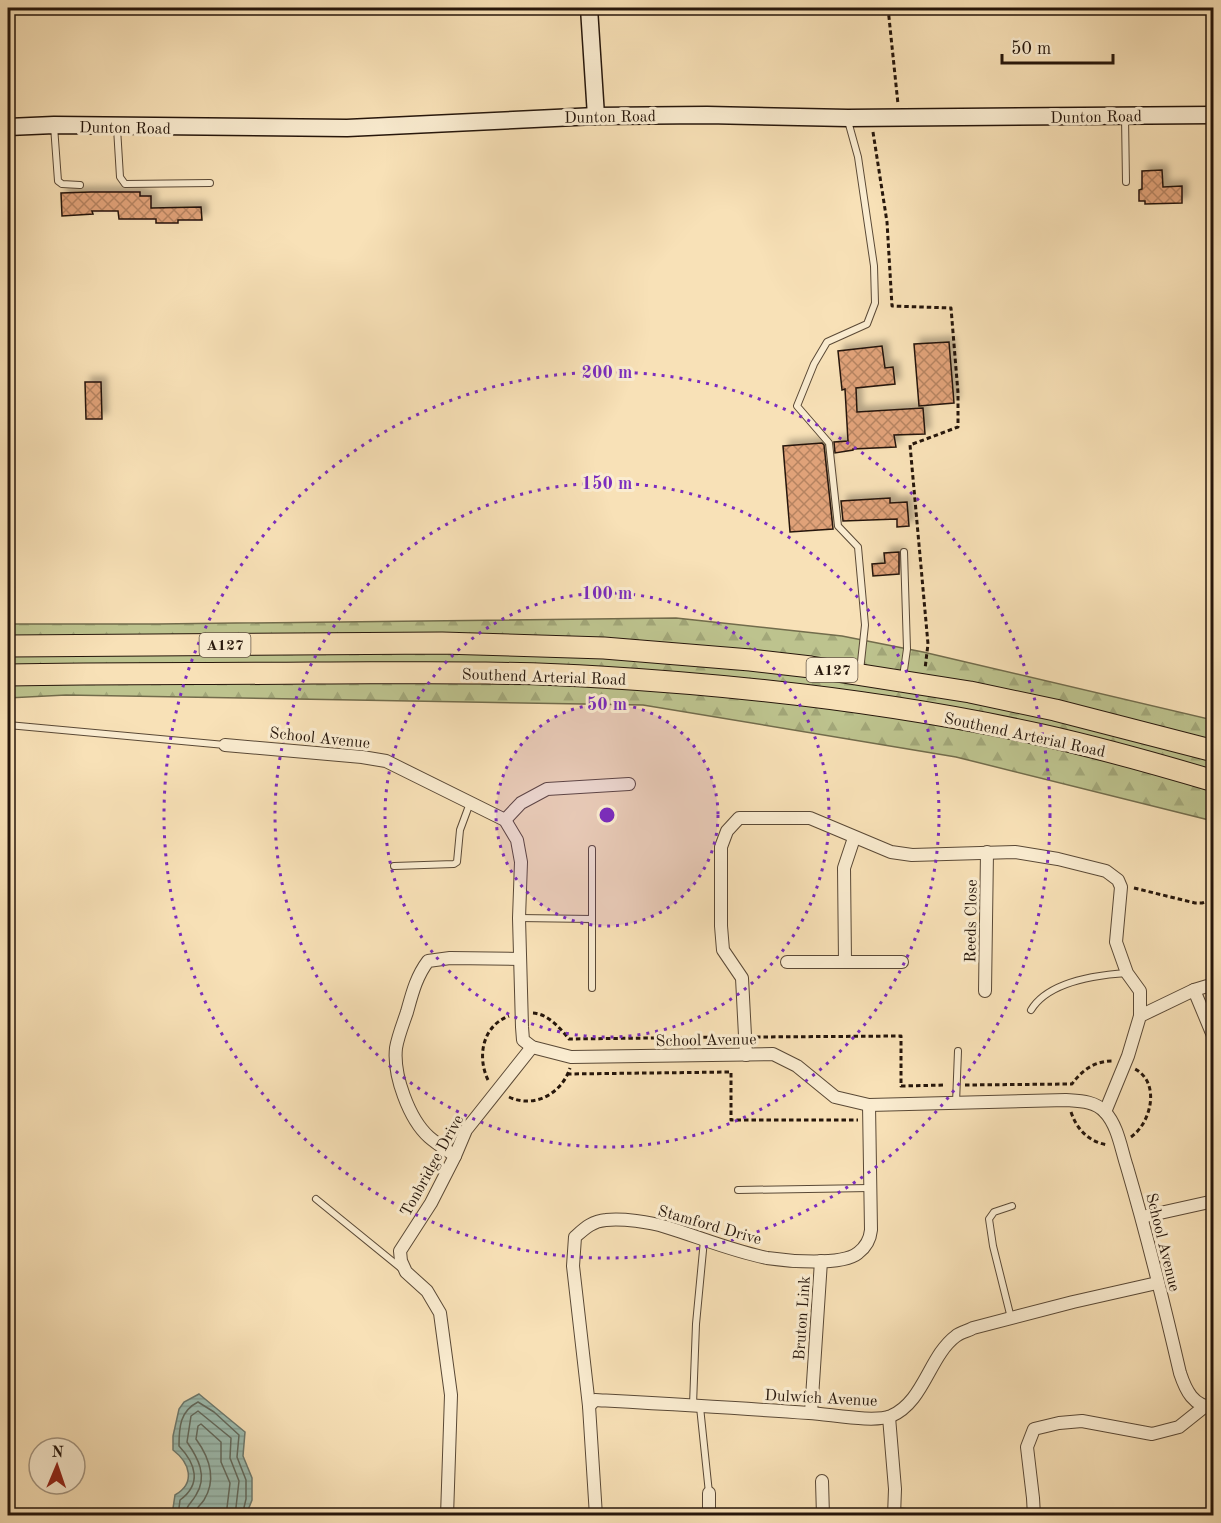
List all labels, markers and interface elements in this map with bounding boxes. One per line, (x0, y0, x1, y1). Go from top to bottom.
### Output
scale bar (1002, 27, 1113, 65)
text: 50 m (1011, 40, 1051, 58)
street label: Dunton Road (564, 109, 656, 127)
street label: Dunton Road (1050, 109, 1142, 127)
street label: Dunton Road (79, 120, 171, 138)
text: 200 m (582, 364, 632, 382)
text: 150 m (582, 475, 632, 493)
text: 100 m (582, 585, 632, 603)
road number: A127 (200, 633, 250, 657)
road number: A127 (806, 658, 858, 682)
street label: Southend Arterial Road (461, 667, 626, 689)
text: 50 m (587, 696, 627, 714)
street label: Southend Arterial Road (942, 711, 1107, 761)
street label: School Avenue (269, 726, 371, 752)
centre of rings (597, 805, 617, 825)
street label: Reeds Close (963, 879, 981, 963)
street label: School Avenue (655, 1032, 757, 1050)
street label: Tonbridge Drive (398, 1113, 467, 1219)
street label: School Avenue (1142, 1192, 1182, 1293)
street label: Stamford Drive (656, 1203, 763, 1248)
street label: Bruton Link (792, 1275, 814, 1361)
street label: Dulwich Avenue (764, 1388, 878, 1410)
north arrow (27, 1436, 87, 1496)
text: N (51, 1445, 65, 1461)

